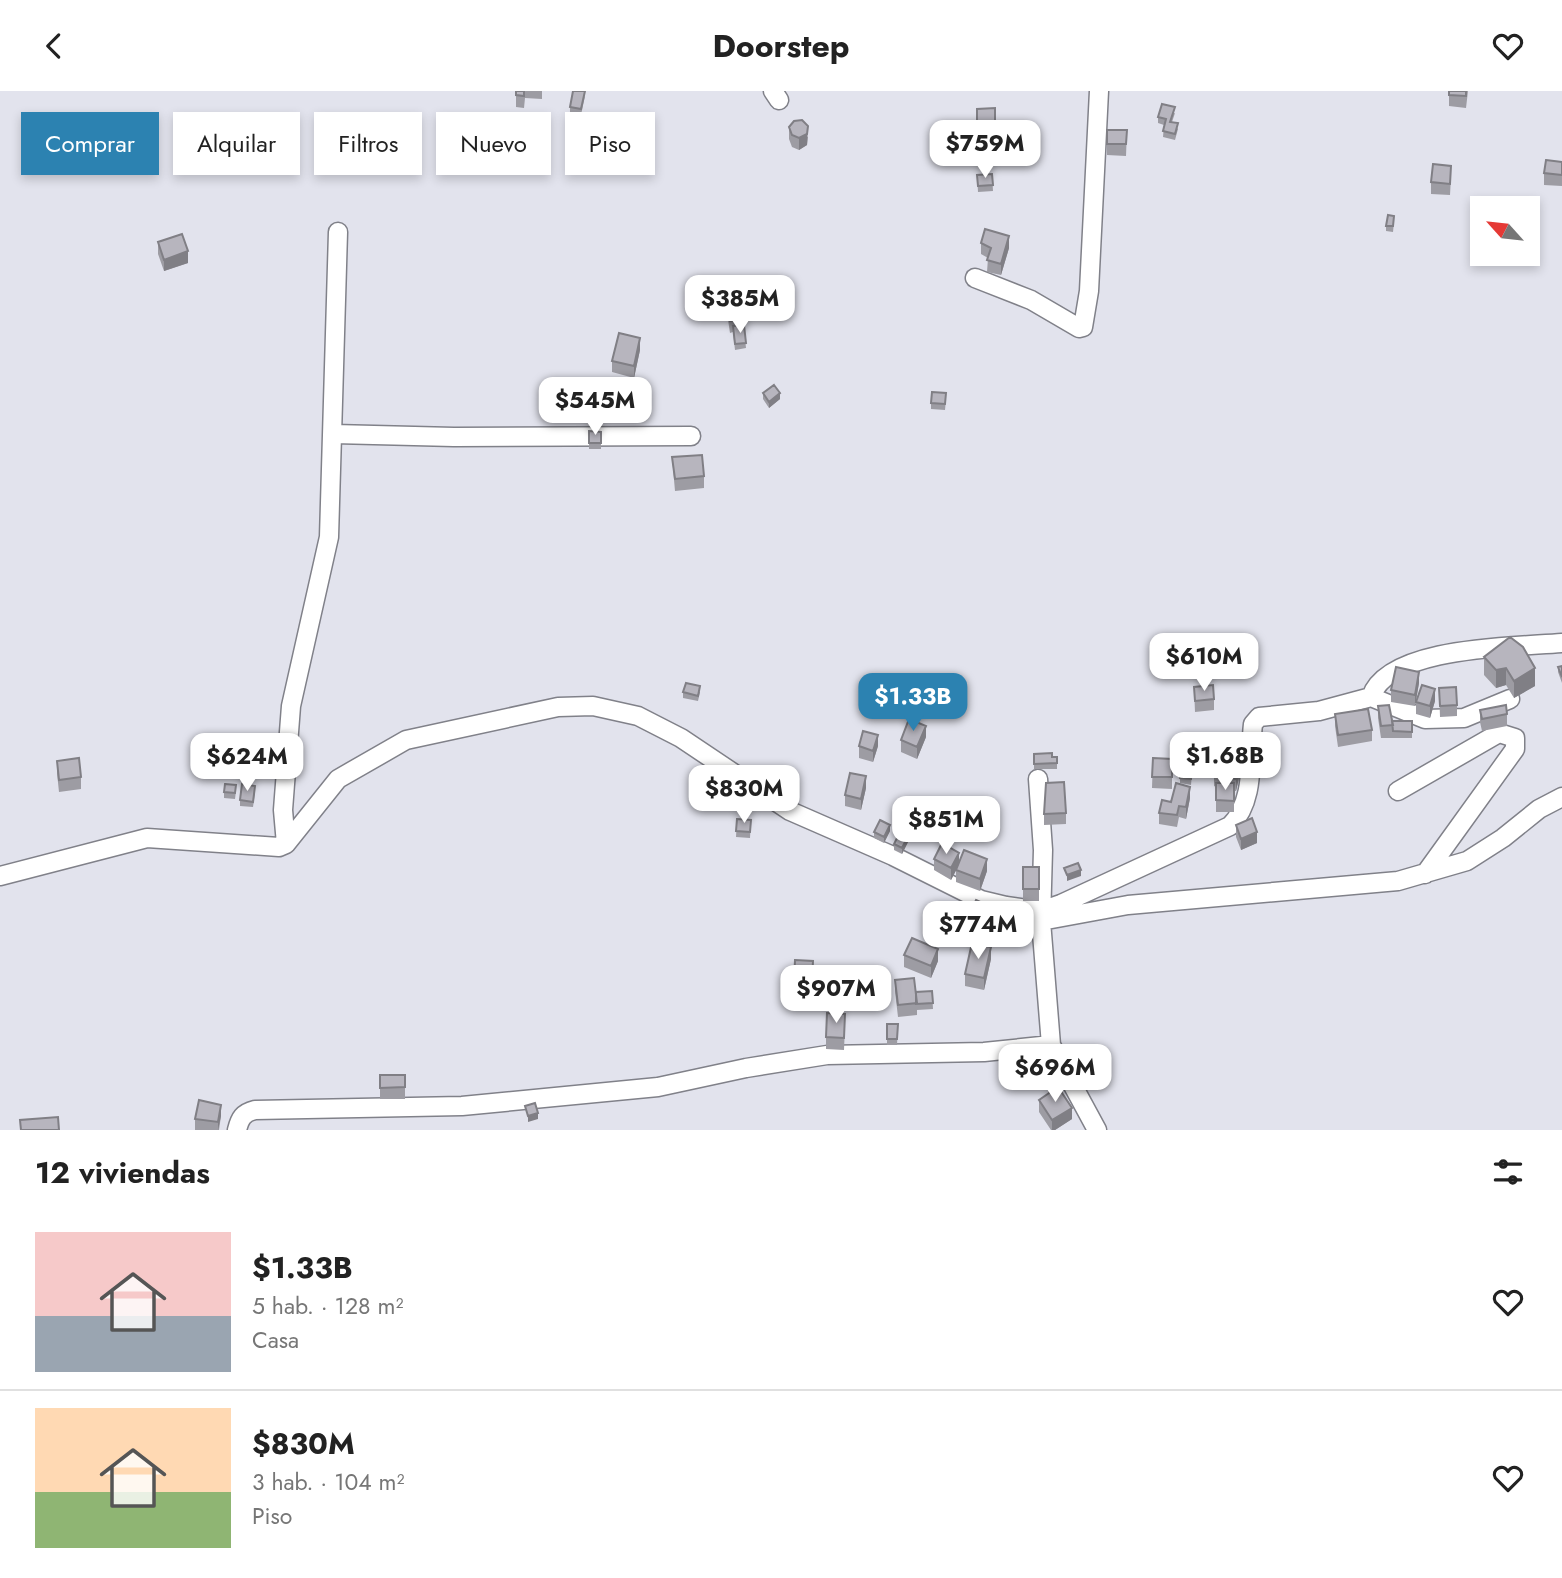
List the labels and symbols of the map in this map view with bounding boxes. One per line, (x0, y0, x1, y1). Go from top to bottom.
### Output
pin: $759M (936, 120, 1034, 180)
north arrow (1470, 196, 1540, 266)
pin: $385M (691, 275, 789, 335)
pin: $545M (546, 377, 644, 437)
pin: $610M (1155, 633, 1253, 693)
pin: $1.33B (856, 673, 970, 733)
pin: $624M (198, 733, 296, 793)
pin: $1.68B (1168, 733, 1282, 792)
pin: $830M (695, 765, 793, 825)
pin: $851M (897, 797, 995, 856)
pin: $774M (929, 901, 1027, 961)
pin: $907M (787, 965, 885, 1025)
pin: $696M (1006, 1045, 1104, 1104)

